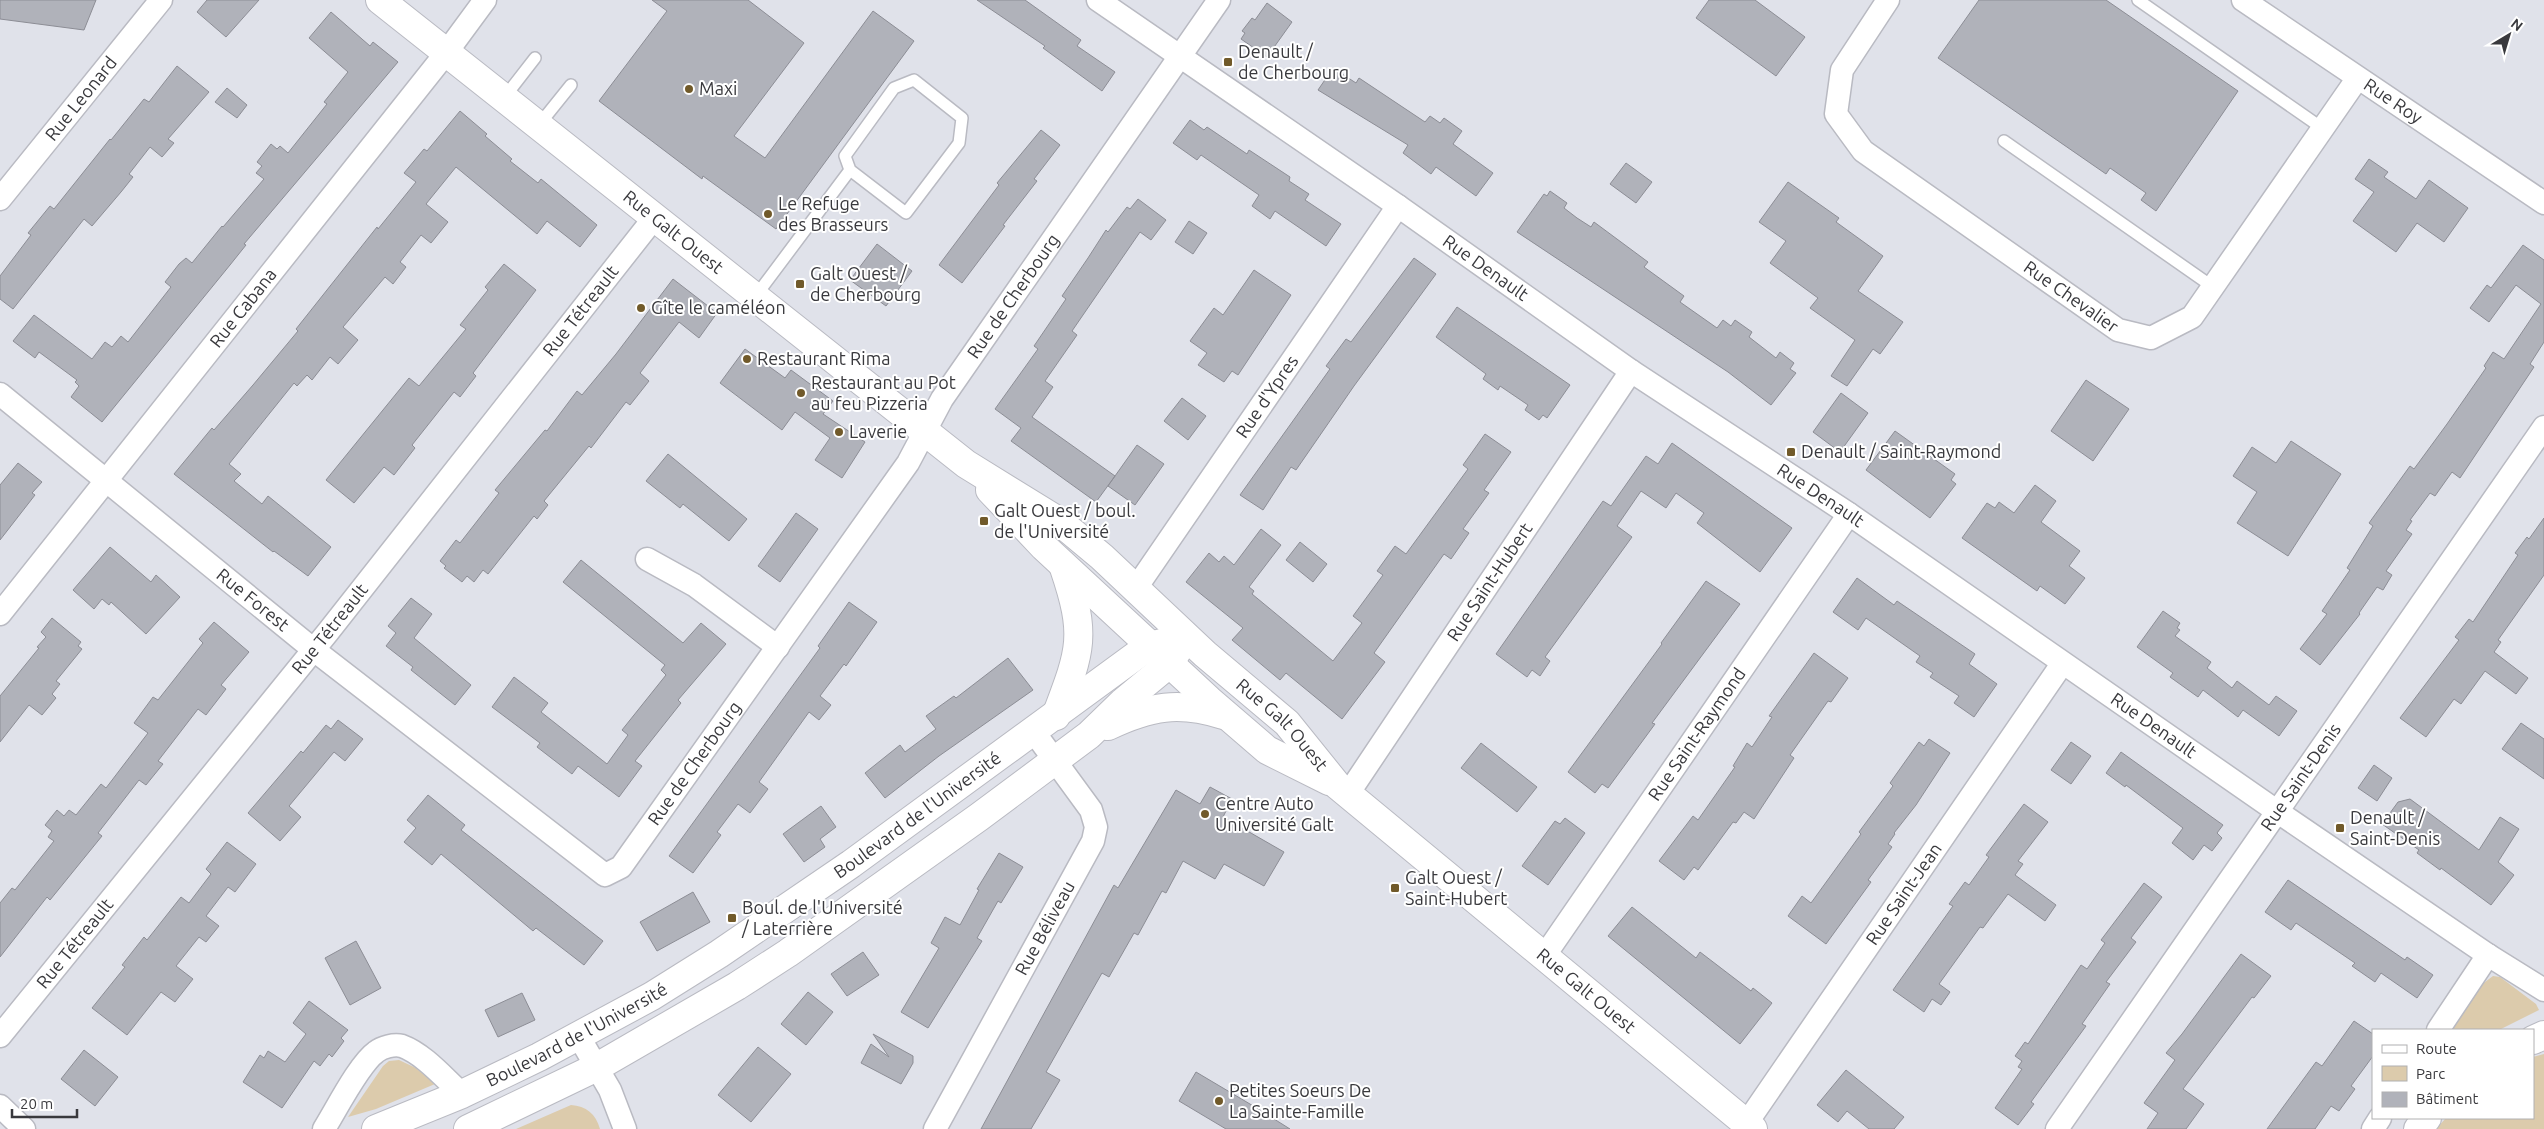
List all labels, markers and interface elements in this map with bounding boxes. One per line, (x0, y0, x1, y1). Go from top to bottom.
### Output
north arrow (2484, 10, 2534, 60)
text: N (2508, 15, 2526, 34)
place label: Denault / de Cherbourg (1238, 41, 1349, 82)
street label: Rue Leonard (40, 52, 120, 144)
marker: Denault / de Cherbourg (1222, 56, 1234, 68)
street label: Rue Roy (2361, 74, 2427, 127)
place label: Maxi (699, 78, 737, 98)
marker: Maxi (683, 83, 695, 95)
street label: Rue Galt Ouest (620, 186, 728, 277)
place label: Le Refuge des Brasseurs (778, 193, 889, 234)
marker: Le Refuge des Brasseurs (762, 208, 774, 220)
street label: Rue de Cherbourg (962, 230, 1063, 362)
street label: Rue Denault (1439, 230, 1532, 304)
street label: Rue Chevalier (2020, 256, 2123, 336)
street label: Rue Tétreault (538, 261, 622, 360)
place label: Galt Ouest / de Cherbourg (810, 263, 921, 304)
street label: Rue Cabana (205, 264, 280, 351)
marker: Galt Ouest / de Cherbourg (794, 278, 806, 290)
place label: Gîte le caméléon (651, 297, 786, 317)
marker: Gîte le caméléon (635, 302, 647, 314)
place label: Restaurant Rima (757, 348, 890, 368)
street label: Rue d'Ypres (1231, 351, 1302, 441)
marker: Restaurant Rima (741, 353, 753, 365)
place label: Restaurant au Pot au feu Pizzeria (811, 372, 956, 413)
marker: Restaurant au Pot au feu Pizzeria (795, 387, 807, 399)
place label: Laverie (849, 421, 907, 441)
marker: Laverie (833, 426, 845, 438)
place label: Denault / Saint-Raymond (1801, 441, 2001, 461)
marker: Denault / Saint-Raymond (1785, 446, 1797, 458)
street label: Rue Denault (1774, 459, 1868, 530)
place label: Galt Ouest / boul. de l'Université (994, 500, 1136, 541)
marker: Galt Ouest / boul. de l'Université (978, 515, 990, 527)
street label: Rue Saint-Hubert (1442, 519, 1536, 644)
street label: Rue Forest (213, 564, 293, 635)
street label: Rue Tétreault (287, 579, 371, 677)
street label: Rue Saint-Raymond (1644, 664, 1749, 804)
street label: Rue Galt Ouest (1233, 674, 1332, 774)
street label: Rue Denault (2107, 688, 2201, 761)
street label: Rue de Cherbourg (643, 697, 744, 828)
street label: Rue Saint-Denis (2256, 719, 2344, 834)
street label: Boulevard de l'Université (830, 747, 1004, 882)
place label: Centre Auto Université Galt (1215, 793, 1334, 834)
place label: Denault / Saint-Denis (2350, 807, 2440, 848)
marker: Centre Auto Université Galt (1199, 808, 1211, 820)
marker: Denault / Saint-Denis (2334, 822, 2346, 834)
street label: Rue Saint-Jean (1861, 839, 1945, 948)
place label: Galt Ouest / Saint-Hubert (1405, 867, 1507, 908)
street label: Rue Béliveau (1010, 877, 1078, 978)
marker: Galt Ouest / Saint-Hubert (1389, 882, 1401, 894)
street label: Rue Tétreault (32, 894, 117, 992)
place label: Boul. de l'Université / Laterrière (741, 897, 903, 938)
marker: Boul. de l'Université / Laterrière (726, 912, 738, 924)
street label: Rue Galt Ouest (1533, 944, 1640, 1037)
street label: Boulevard de l'Université (483, 978, 670, 1090)
legend (2372, 1029, 2534, 1119)
text: Route (2416, 1040, 2457, 1057)
text: Parc (2416, 1065, 2445, 1082)
place label: Petites Soeurs De La Sainte-Famille (1229, 1080, 1371, 1121)
scale bar (12, 1086, 78, 1118)
text: Bâtiment (2416, 1090, 2479, 1107)
text: 20 m (20, 1095, 53, 1112)
marker: Petites Soeurs De La Sainte-Famille (1213, 1095, 1225, 1107)

